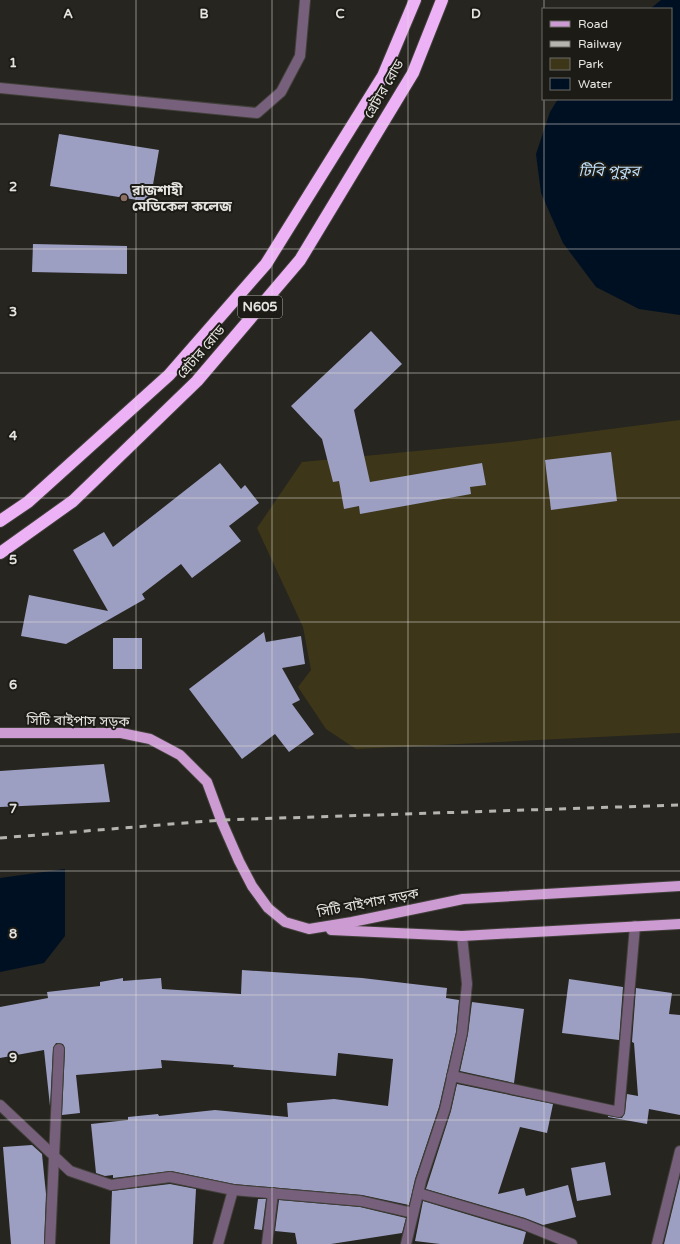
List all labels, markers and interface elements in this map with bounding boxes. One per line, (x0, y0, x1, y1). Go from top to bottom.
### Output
text: A (63, 6, 73, 22)
text: B (199, 6, 209, 22)
text: C (335, 6, 345, 22)
text: D (471, 6, 481, 22)
legend (542, 8, 672, 100)
text: Road (578, 17, 608, 31)
text: Railway (578, 37, 622, 51)
text: 1 (9, 55, 17, 71)
street label: গ্রেটার রোড (360, 56, 408, 122)
text: Park (578, 57, 604, 71)
text: Water (578, 77, 613, 91)
water label: টিবি পুকুর (579, 162, 642, 180)
text: 2 (9, 179, 17, 195)
place label: রাজশাহী মেডিকেল কলেজ (131, 182, 232, 215)
marker: রাজশাহী মেডিকেল কলেজ (119, 193, 129, 203)
road number: N605 (238, 296, 282, 318)
text: 3 (9, 304, 17, 320)
street label: গ্রেটার রোড (173, 321, 229, 382)
text: 4 (9, 428, 18, 444)
text: 5 (9, 552, 17, 568)
text: 6 (9, 677, 17, 693)
street label: সিটি বাইপাস সড়ক (25, 712, 130, 730)
text: 7 (9, 801, 17, 817)
street label: সিটি বাইপাস সড়ক (315, 885, 421, 921)
text: 8 (9, 926, 17, 942)
text: 9 (9, 1050, 17, 1066)

